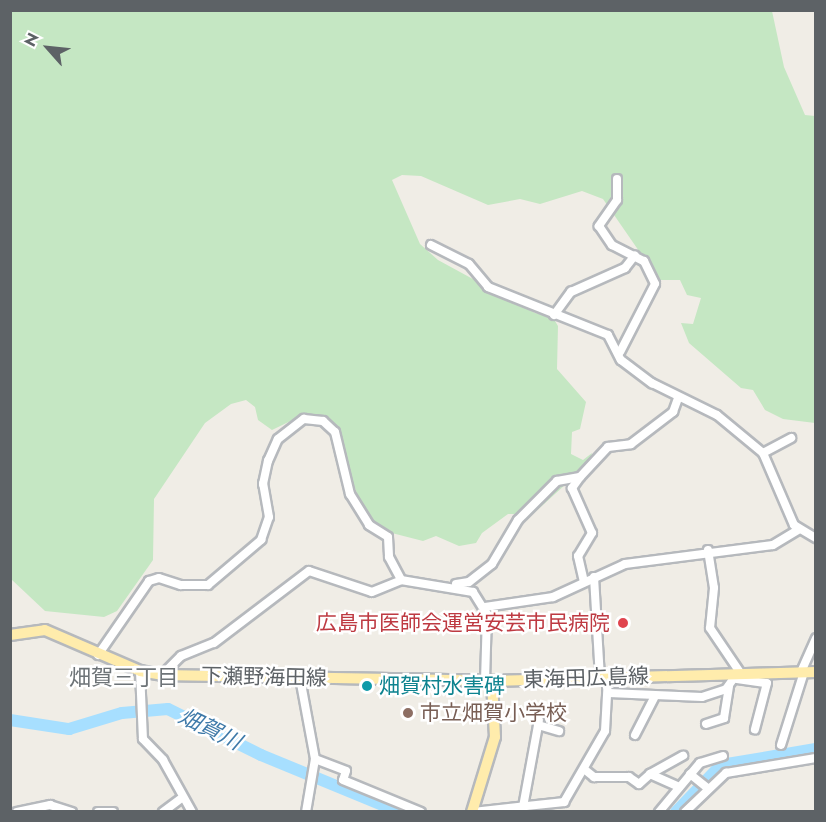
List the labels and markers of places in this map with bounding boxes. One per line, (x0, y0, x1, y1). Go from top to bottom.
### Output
place label: 広島市医師会運営安芸市民病院 (316, 610, 610, 636)
marker: 広島市医師会運営安芸市民病院 (614, 614, 632, 632)
place label: 畑賀村水害碑 (379, 673, 505, 699)
marker: 畑賀村水害碑 (360, 679, 374, 693)
place label: 市立畑賀小学校 (420, 700, 567, 726)
marker: 市立畑賀小学校 (401, 706, 415, 720)

